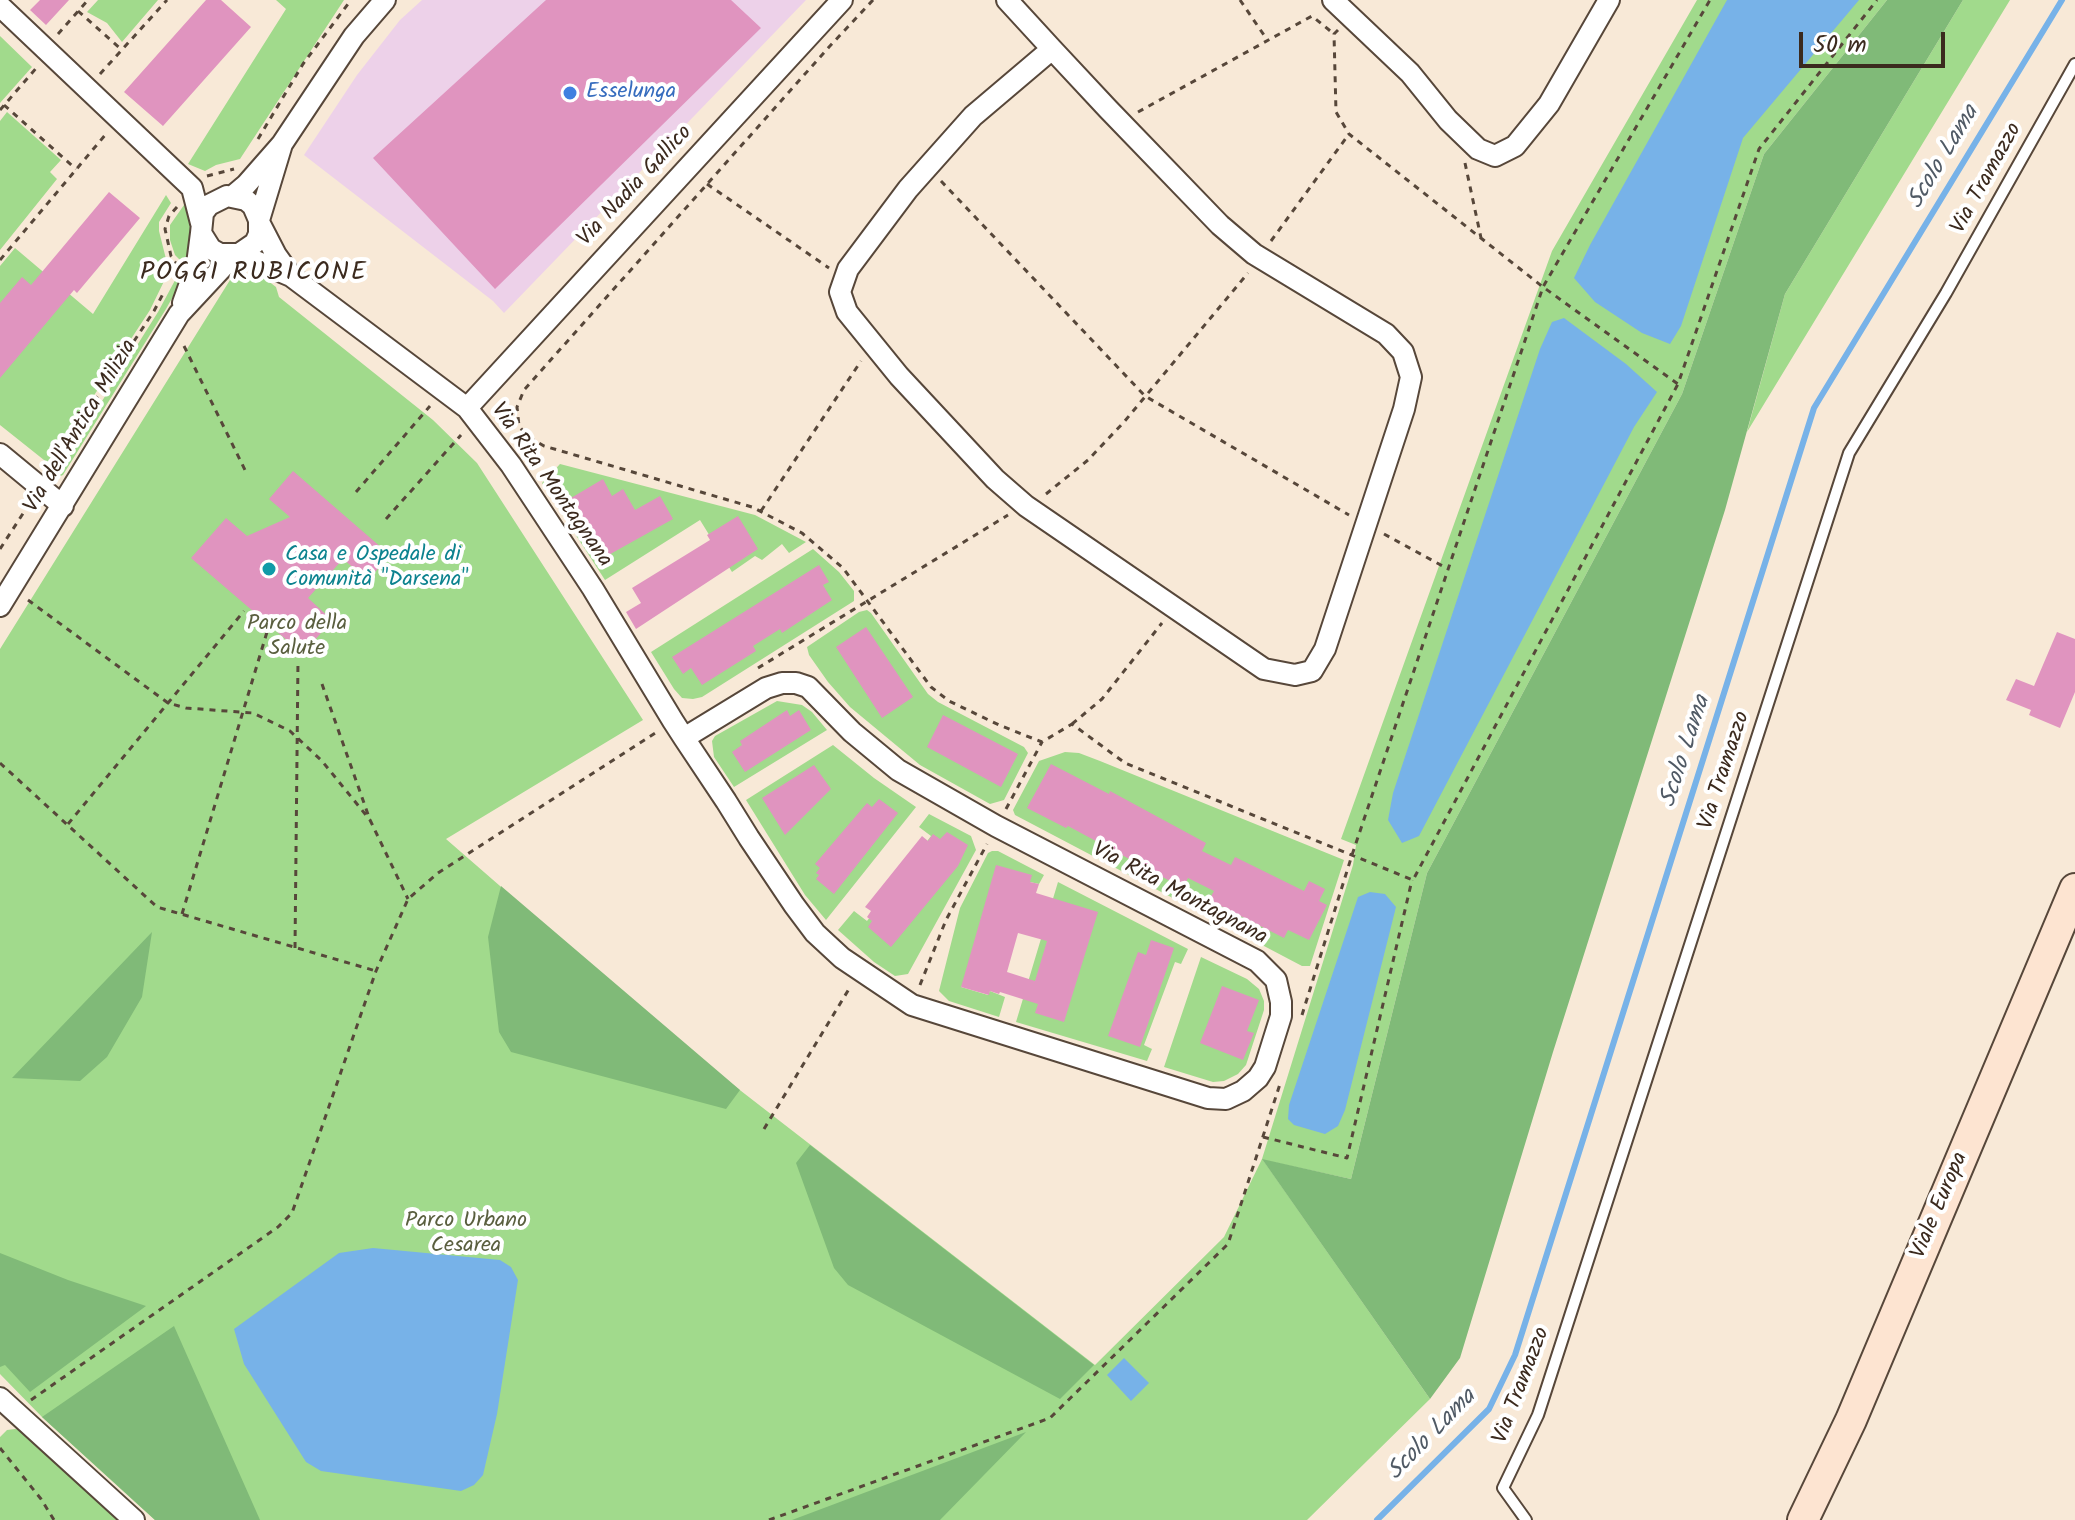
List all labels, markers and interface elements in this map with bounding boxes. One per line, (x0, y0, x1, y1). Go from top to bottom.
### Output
scale bar (1803, 16, 1949, 66)
text: 50 m (1813, 26, 1867, 65)
place label: Esselunga (586, 80, 676, 106)
marker: Esselunga (561, 84, 579, 102)
water label: Scolo Lama (1903, 101, 1987, 215)
street label: Via Tramazzo (1947, 119, 2029, 239)
street label: Via Nadia Gallico (573, 121, 699, 253)
district label: POGGI RUBICONE (140, 259, 368, 291)
street label: Via dell'Antica Milizia (20, 336, 144, 518)
street label: Via Rita Montagnana (483, 399, 617, 573)
place label: Casa e Ospedale di Comunità "Darsena" (285, 543, 469, 594)
marker: Casa e Ospedale di Comunità "Darsena" (260, 560, 278, 578)
park label: Parco della Salute (247, 612, 347, 664)
water label: Scolo Lama (1655, 693, 1719, 811)
street label: Via Tramazzo (1695, 709, 1757, 833)
street label: Via Rita Montagnana (1087, 838, 1271, 952)
street label: Viale Europa (1907, 1149, 1975, 1263)
park label: Parco Urbano Cesarea (405, 1209, 527, 1260)
street label: Via Tramazzo (1489, 1324, 1557, 1448)
water label: Scolo Lama (1383, 1384, 1483, 1488)

